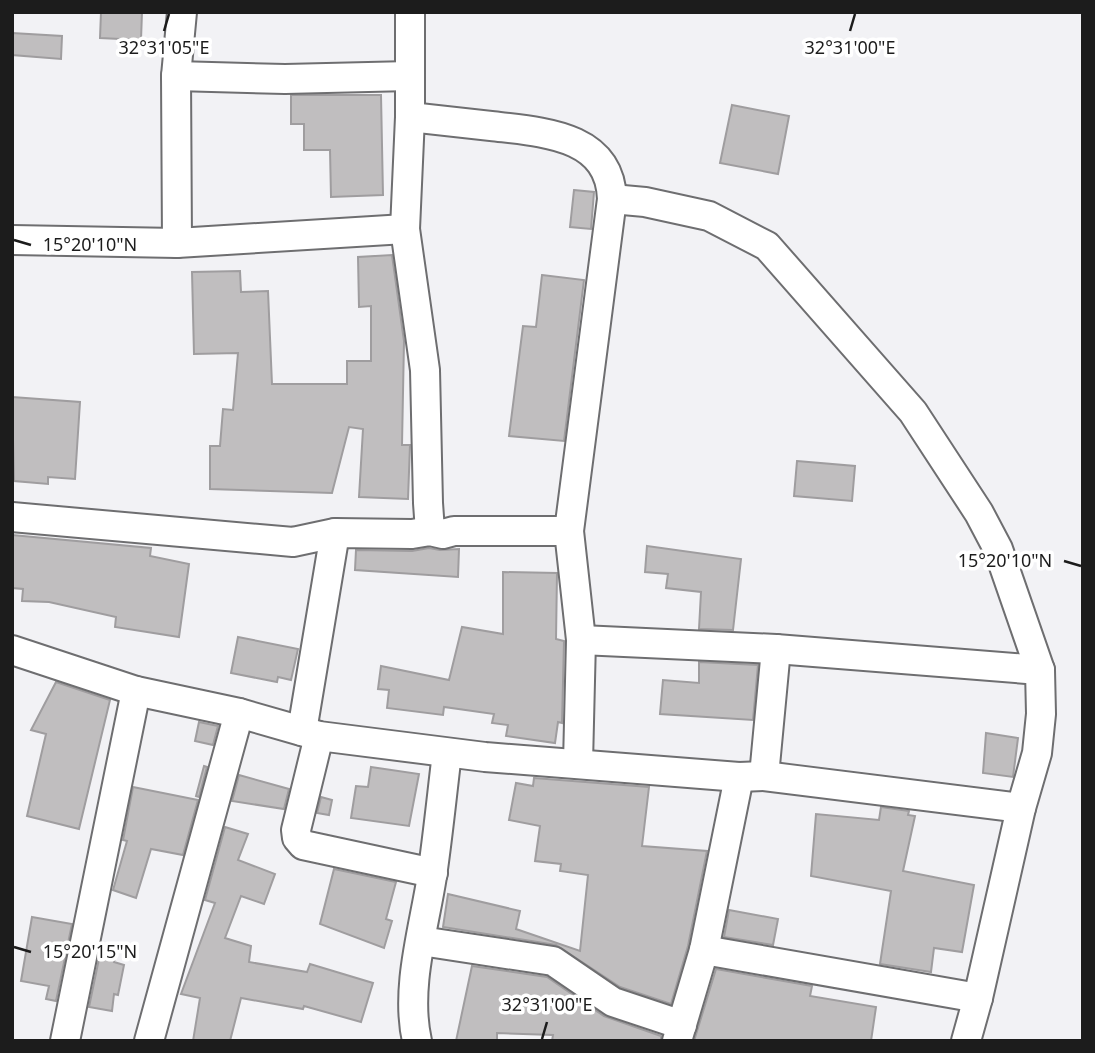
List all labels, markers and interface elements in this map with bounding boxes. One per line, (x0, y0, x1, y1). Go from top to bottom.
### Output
text: 32°31'05"E (119, 35, 209, 59)
text: 32°31'00"E (805, 35, 895, 59)
text: 15°20'10"N (43, 232, 137, 256)
text: 15°20'10"N (958, 548, 1052, 572)
text: 15°20'15"N (43, 939, 137, 963)
text: 32°31'00"E (502, 992, 592, 1016)

